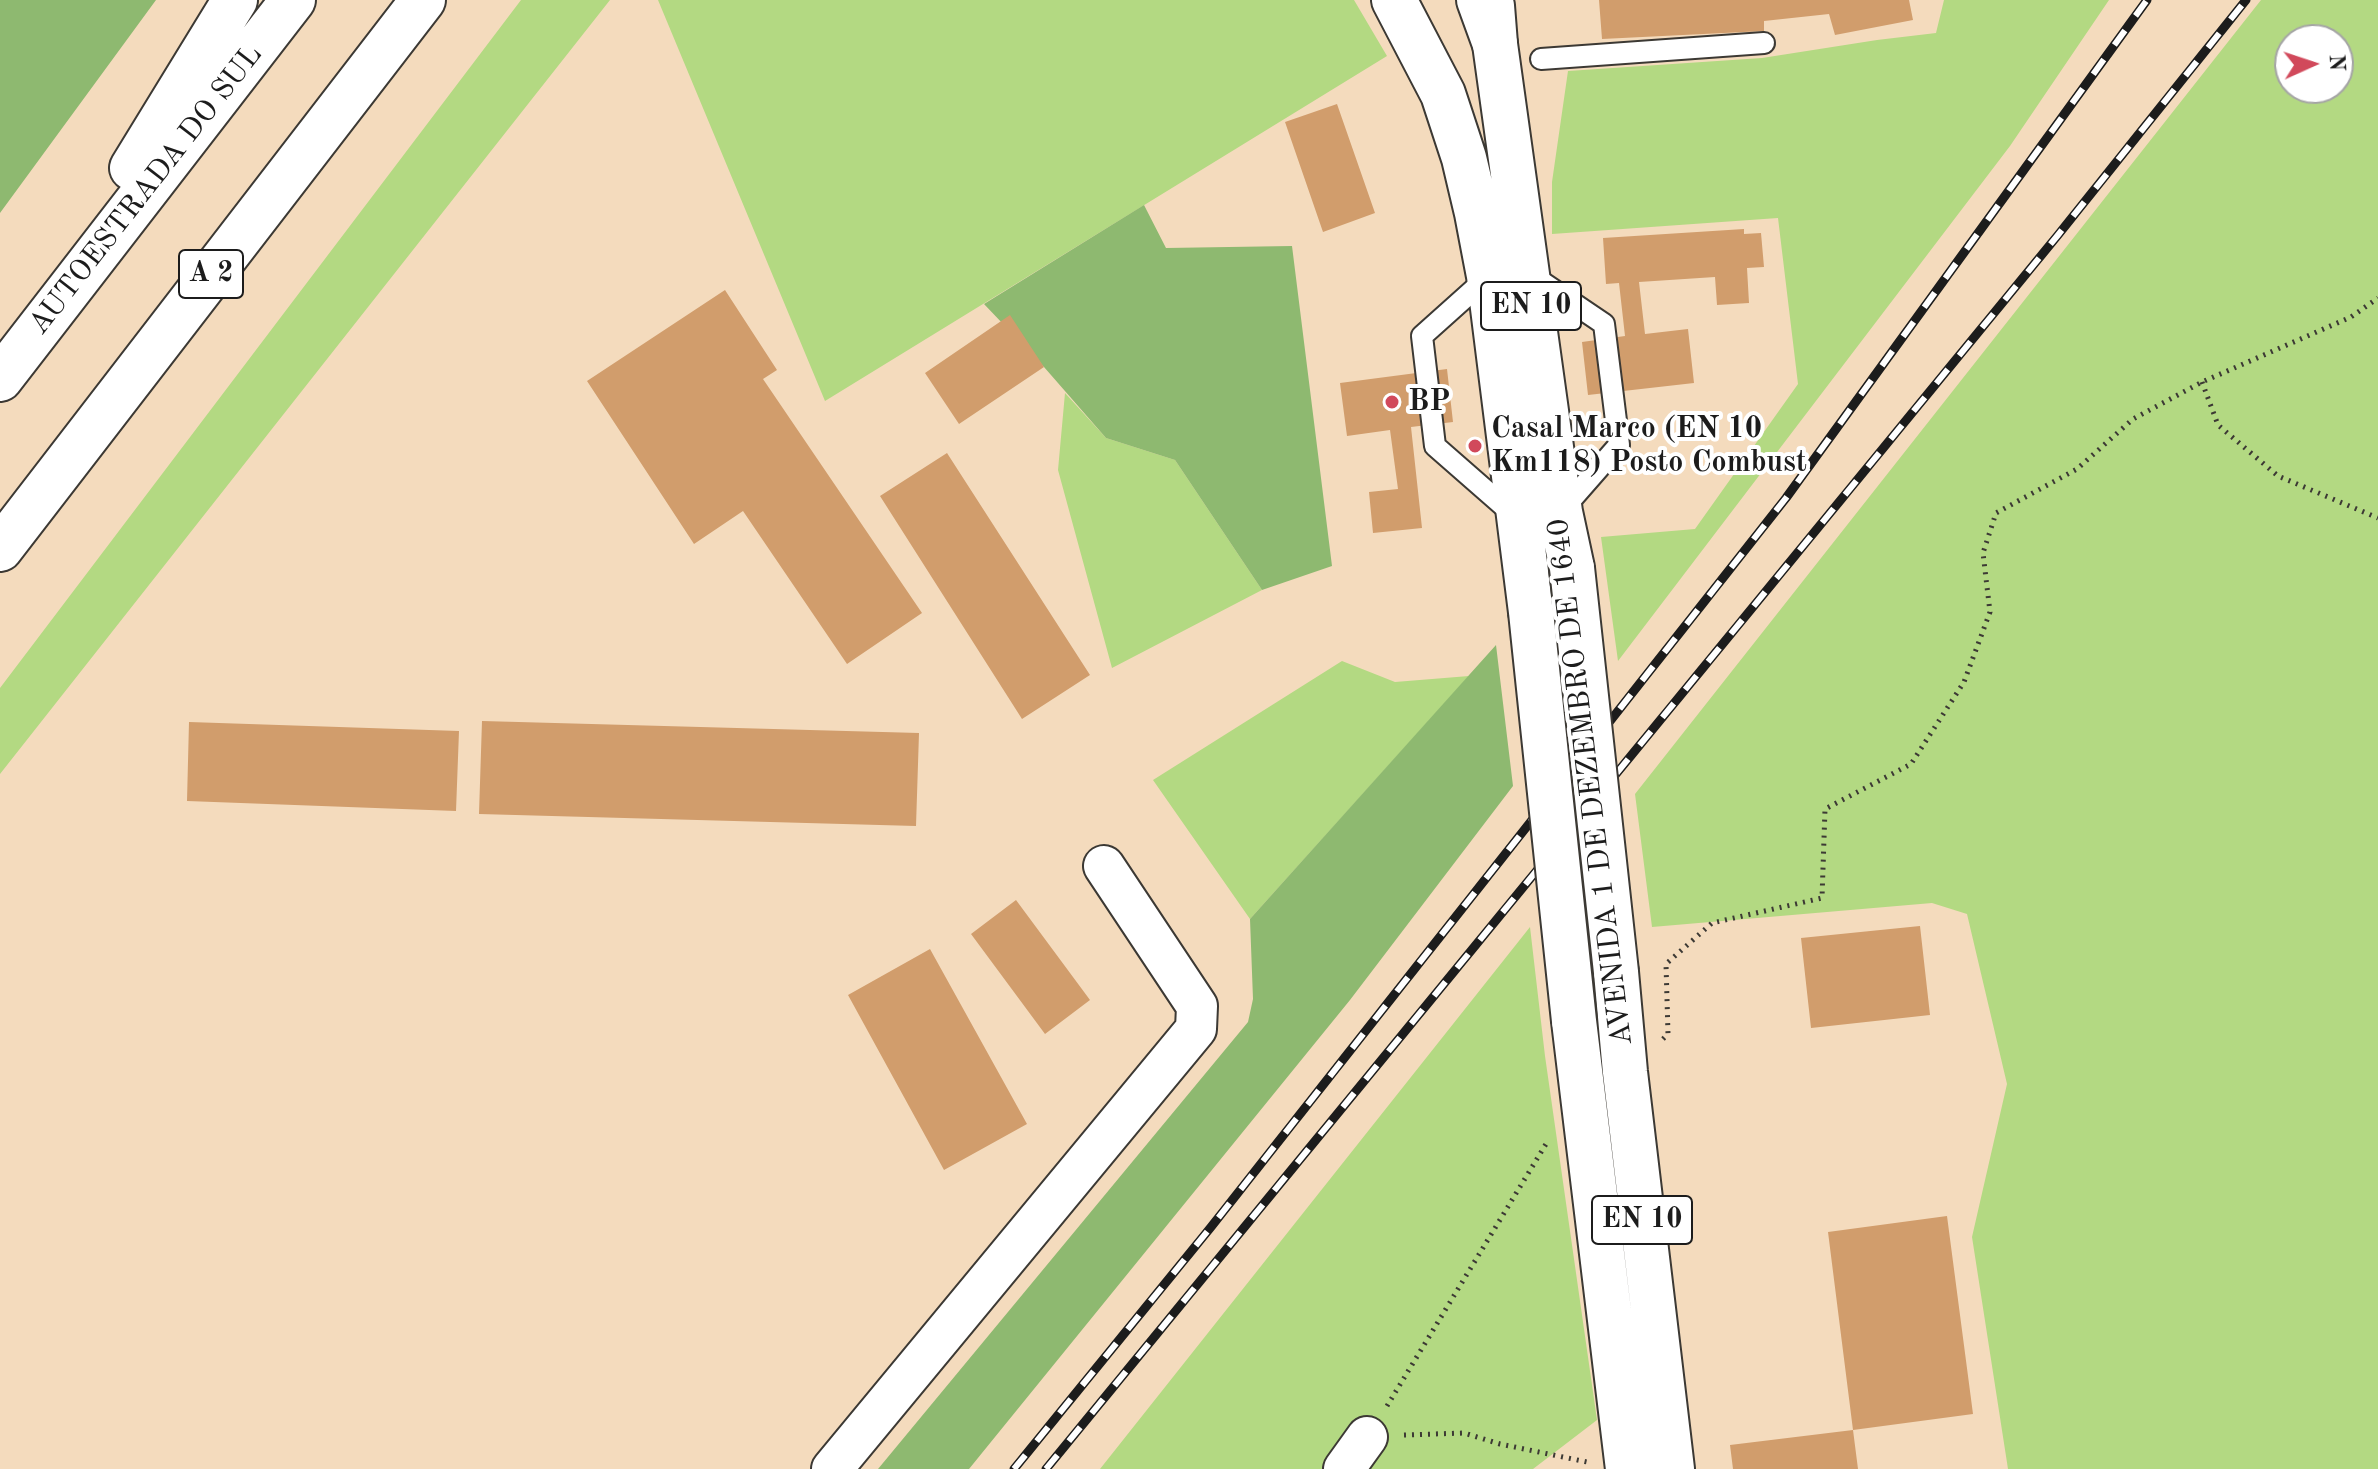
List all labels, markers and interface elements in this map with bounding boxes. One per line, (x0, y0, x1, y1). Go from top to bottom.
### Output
north arrow (2274, 24, 2354, 104)
street label: AUTOESTRADA DO SUL (21, 38, 271, 342)
text: N (2325, 54, 2347, 72)
road number: A 2 (179, 250, 243, 298)
road number: EN 10 (1481, 282, 1581, 330)
place label: BP (1408, 384, 1450, 420)
marker: BP (1383, 393, 1401, 411)
place label: Casal Marco (EN 10 Km118) Posto Combust (1491, 411, 1807, 482)
marker: Casal Marco (EN 10 Km118) Posto Combust (1466, 437, 1484, 455)
street label: AVENIDA 1 DE DEZEMBRO DE 1640 (1541, 516, 1641, 1048)
road number: EN 10 (1592, 1196, 1692, 1244)

